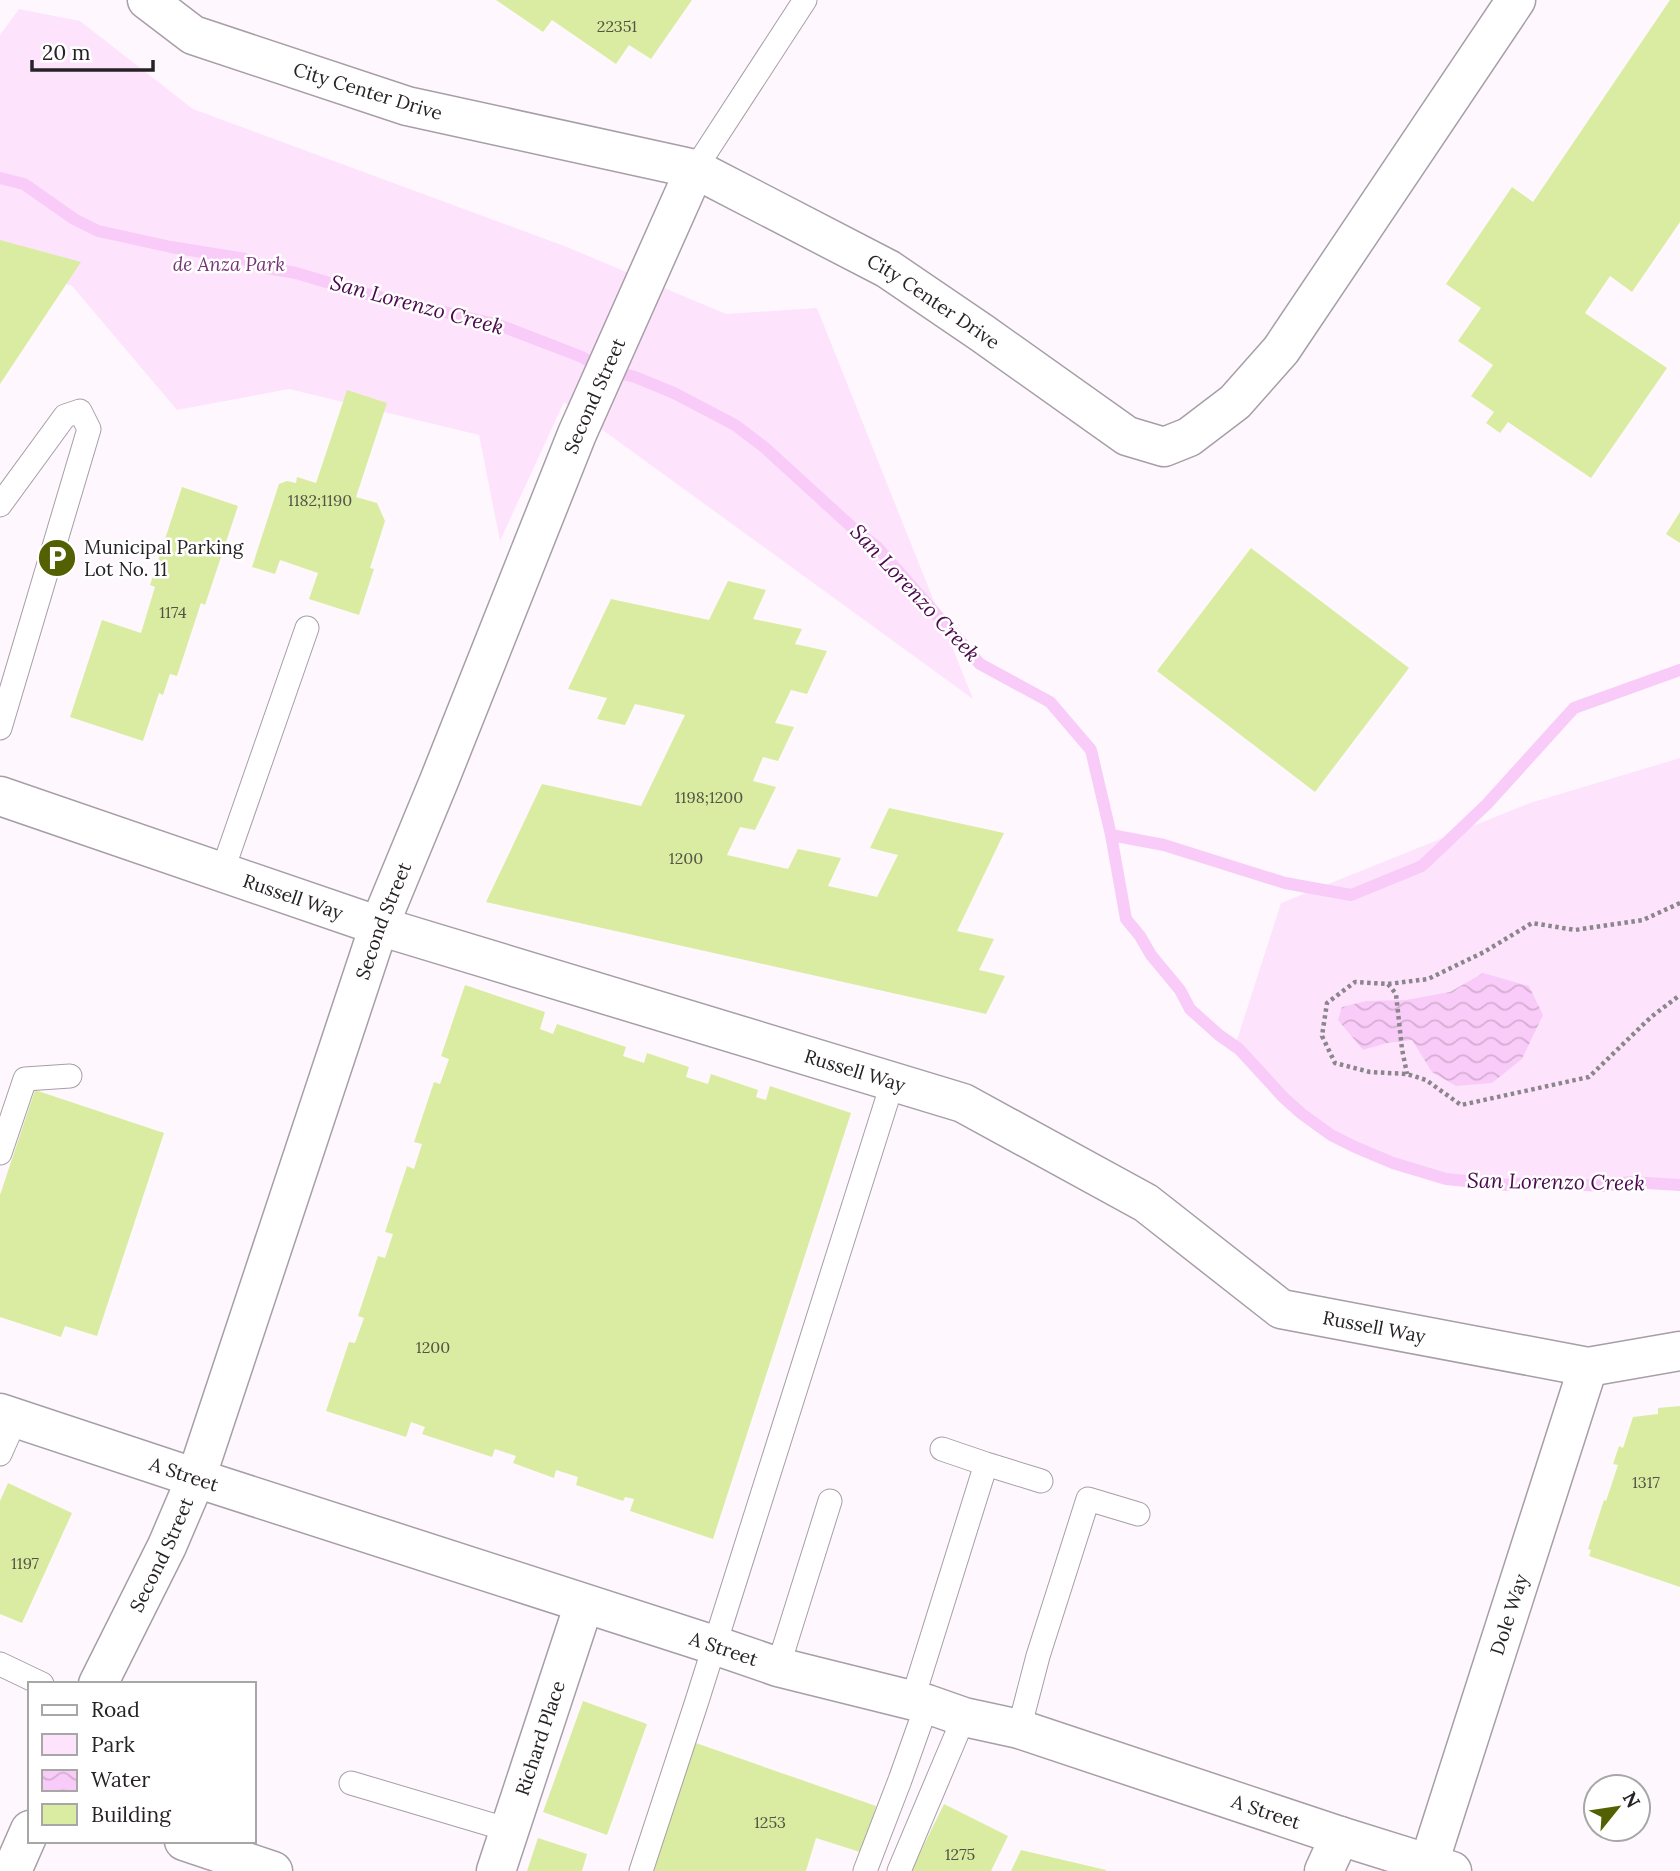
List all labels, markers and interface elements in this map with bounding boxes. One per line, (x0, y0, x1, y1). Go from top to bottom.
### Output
house number: 22351 (597, 16, 637, 36)
scale bar (32, 28, 152, 72)
text: 20 m (42, 39, 91, 66)
street label: City Center Drive (291, 57, 445, 125)
street label: City Center Drive (863, 248, 1005, 354)
park label: de Anza Park (173, 252, 285, 276)
water label: San Lorenzo Creek (328, 268, 507, 341)
street label: Second Street (558, 334, 630, 457)
house number: 1182;1190 (288, 490, 352, 510)
water label: San Lorenzo Creek (845, 518, 986, 667)
place label: Municipal Parking Lot No. 11 (84, 535, 244, 581)
parking icon: Municipal Parking Lot No. 11 (36, 537, 78, 579)
house number: 1174 (159, 602, 187, 622)
house number: 1198;1200 (675, 787, 743, 807)
house number: 1200 (669, 848, 703, 868)
street label: Second Street (350, 858, 416, 983)
street label: Russell Way (240, 868, 347, 925)
street label: Russell Way (802, 1044, 908, 1097)
water label: San Lorenzo Creek (1467, 1166, 1645, 1197)
street label: Russell Way (1321, 1305, 1428, 1348)
house number: 1200 (416, 1337, 450, 1357)
street label: A Street (146, 1451, 222, 1497)
house number: 1317 (1632, 1472, 1661, 1492)
street label: Second Street (124, 1493, 199, 1616)
house number: 1197 (11, 1553, 40, 1573)
street label: Dole Way (1484, 1571, 1533, 1658)
street label: A Street (685, 1626, 762, 1671)
street label: Richard Place (510, 1677, 570, 1799)
legend (28, 1682, 256, 1843)
text: Road (91, 1696, 140, 1723)
text: Park (91, 1731, 135, 1758)
text: Water (91, 1766, 150, 1793)
north arrow (1582, 1773, 1652, 1843)
text: N (1618, 1787, 1646, 1812)
street label: A Street (1228, 1788, 1304, 1834)
text: Building (91, 1801, 171, 1828)
house number: 1253 (754, 1812, 786, 1832)
house number: 1275 (945, 1844, 975, 1864)

